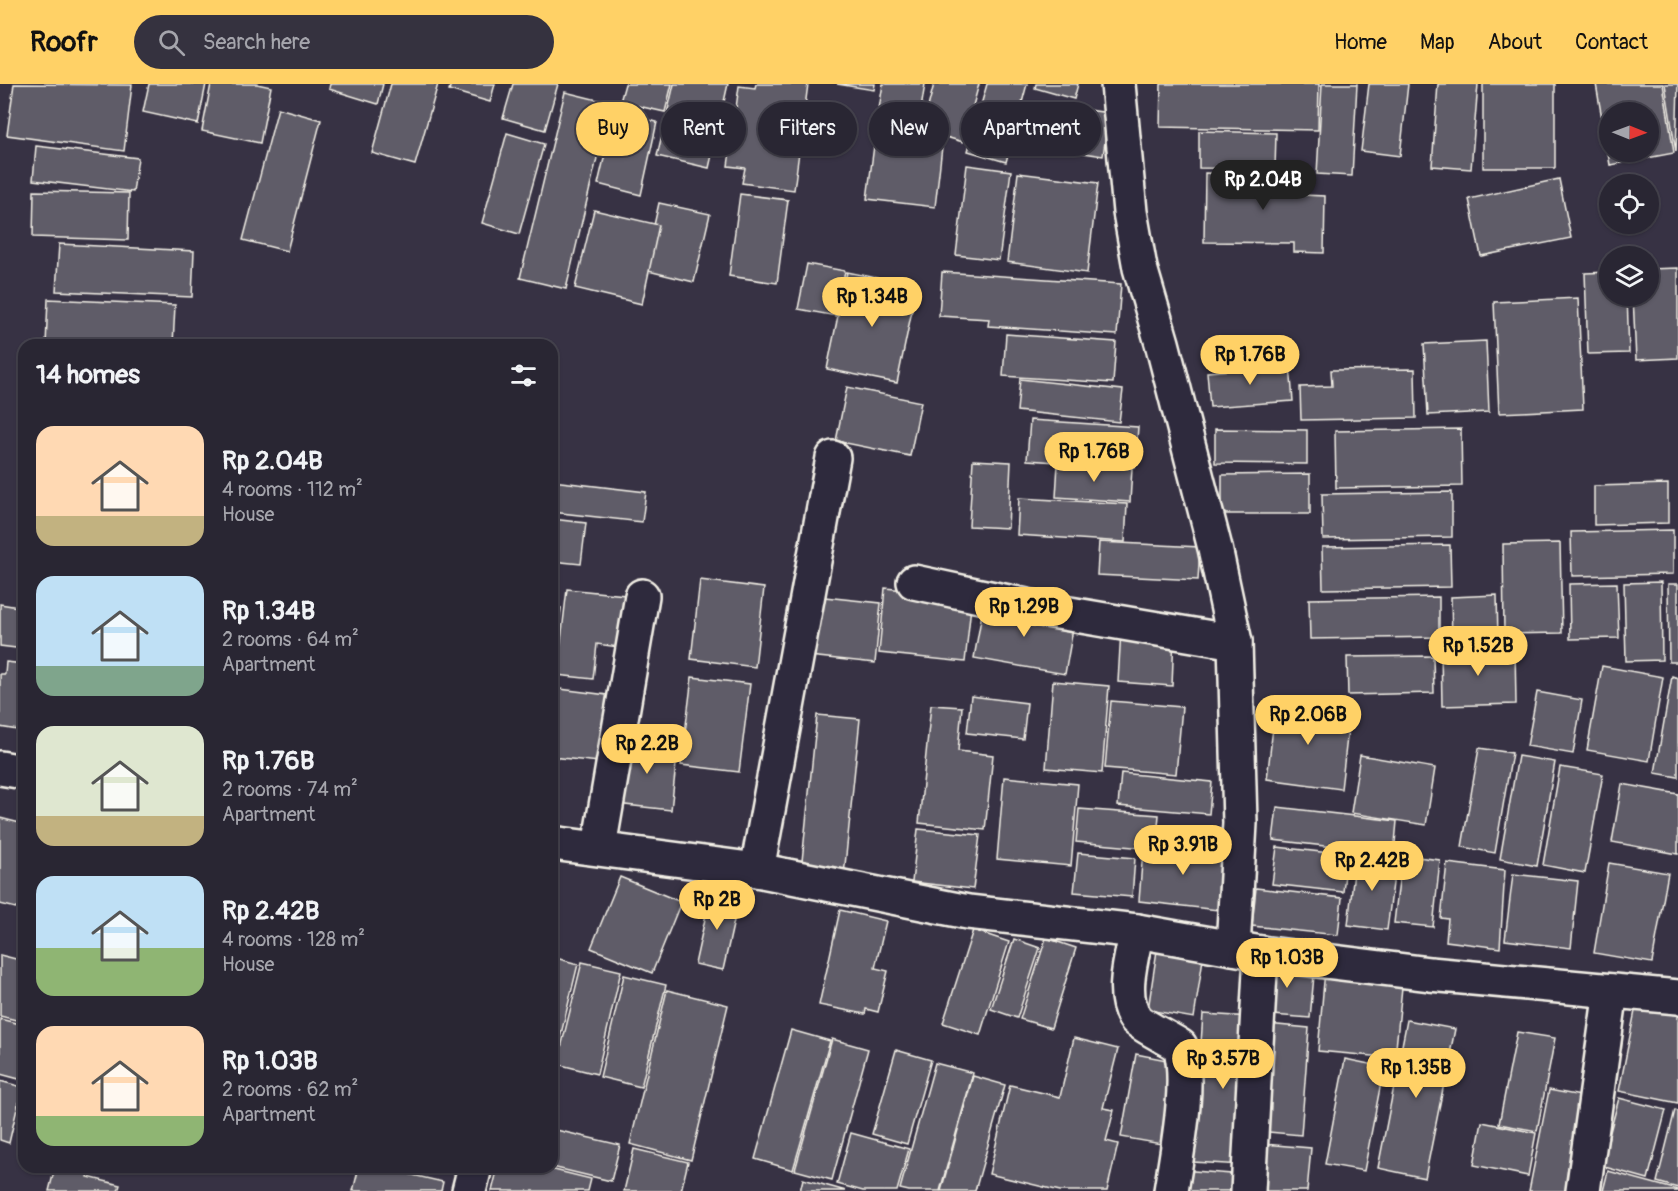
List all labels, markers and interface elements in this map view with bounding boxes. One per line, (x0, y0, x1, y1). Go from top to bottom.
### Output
search box (134, 15, 554, 69)
text: Roofr (30, 25, 98, 60)
icon: search (155, 26, 188, 59)
text: Search here (203, 28, 310, 56)
text: Home (1334, 29, 1387, 56)
text: Map (1420, 29, 1455, 56)
text: About (1488, 29, 1542, 56)
text: Contact (1575, 29, 1648, 56)
chip: Buy (576, 102, 649, 156)
chip: Rent (661, 102, 746, 156)
chip: Filters (758, 102, 857, 156)
chip: New (869, 102, 949, 156)
chip: Apartment (961, 102, 1101, 156)
north arrow (1599, 102, 1659, 162)
map controls (1599, 102, 1659, 306)
pin: Rp 2.04B (1201, 160, 1325, 211)
text: Rp 2.04B (1224, 167, 1302, 192)
button: locate (1599, 174, 1659, 234)
button: layers (1599, 246, 1659, 306)
pin: Rp 1.34B (810, 277, 934, 328)
text: Rp 1.34B (836, 284, 908, 309)
pin: Rp 1.76B (1188, 335, 1312, 386)
text: Rp 1.76B (1214, 342, 1286, 367)
text: 14 homes (36, 359, 140, 391)
icon: filters (507, 359, 540, 392)
pin: Rp 1.76B (1032, 432, 1156, 483)
text: Rp 1.76B (1058, 439, 1130, 464)
text: Rp 2.04B (222, 445, 323, 477)
icon: home (84, 450, 156, 522)
text: 4 rooms · 112 m² (222, 477, 363, 502)
text: House (222, 502, 274, 527)
pin: Rp 1.29B (962, 587, 1086, 638)
text: Rp 1.29B (989, 594, 1059, 619)
text: Rp 1.34B (222, 595, 315, 627)
icon: home (84, 600, 156, 672)
pin: Rp 1.52B (1416, 626, 1540, 677)
text: 2 rooms · 64 m² (222, 627, 359, 652)
text: Rp 1.52B (1443, 633, 1513, 658)
text: Apartment (222, 652, 315, 677)
pin: Rp 2.06B (1246, 695, 1370, 746)
text: Rp 2.06B (1269, 702, 1347, 727)
pin: Rp 2.2B (592, 724, 702, 775)
text: Rp 2.2B (615, 731, 679, 756)
text: Rp 1.76B (222, 745, 314, 777)
icon: home (84, 750, 156, 822)
text: 2 rooms · 74 m² (222, 777, 358, 802)
text: Apartment (222, 802, 315, 827)
pin: Rp 3.91B (1121, 825, 1245, 876)
text: Rp 3.91B (1148, 832, 1218, 857)
pin: Rp 2.42B (1310, 841, 1434, 892)
text: Rp 2.42B (1334, 848, 1410, 873)
pin: Rp 2B (675, 880, 759, 931)
text: Rp 2B (693, 887, 741, 912)
text: Rp 2.42B (222, 895, 320, 927)
icon: home (84, 900, 156, 972)
text: 4 rooms · 128 m² (222, 927, 365, 952)
pin: Rp 1.03B (1225, 938, 1349, 989)
text: Rp 1.03B (1250, 945, 1324, 970)
text: House (222, 952, 274, 977)
pin: Rp 3.57B (1161, 1039, 1285, 1090)
text: Rp 1.03B (222, 1045, 318, 1077)
text: Rp 3.57B (1186, 1046, 1260, 1071)
pin: Rp 1.35B (1354, 1048, 1478, 1099)
icon: home (84, 1050, 156, 1122)
text: Rp 1.35B (1381, 1055, 1451, 1080)
text: 2 rooms · 62 m² (222, 1077, 358, 1102)
text: Apartment (222, 1102, 315, 1127)

